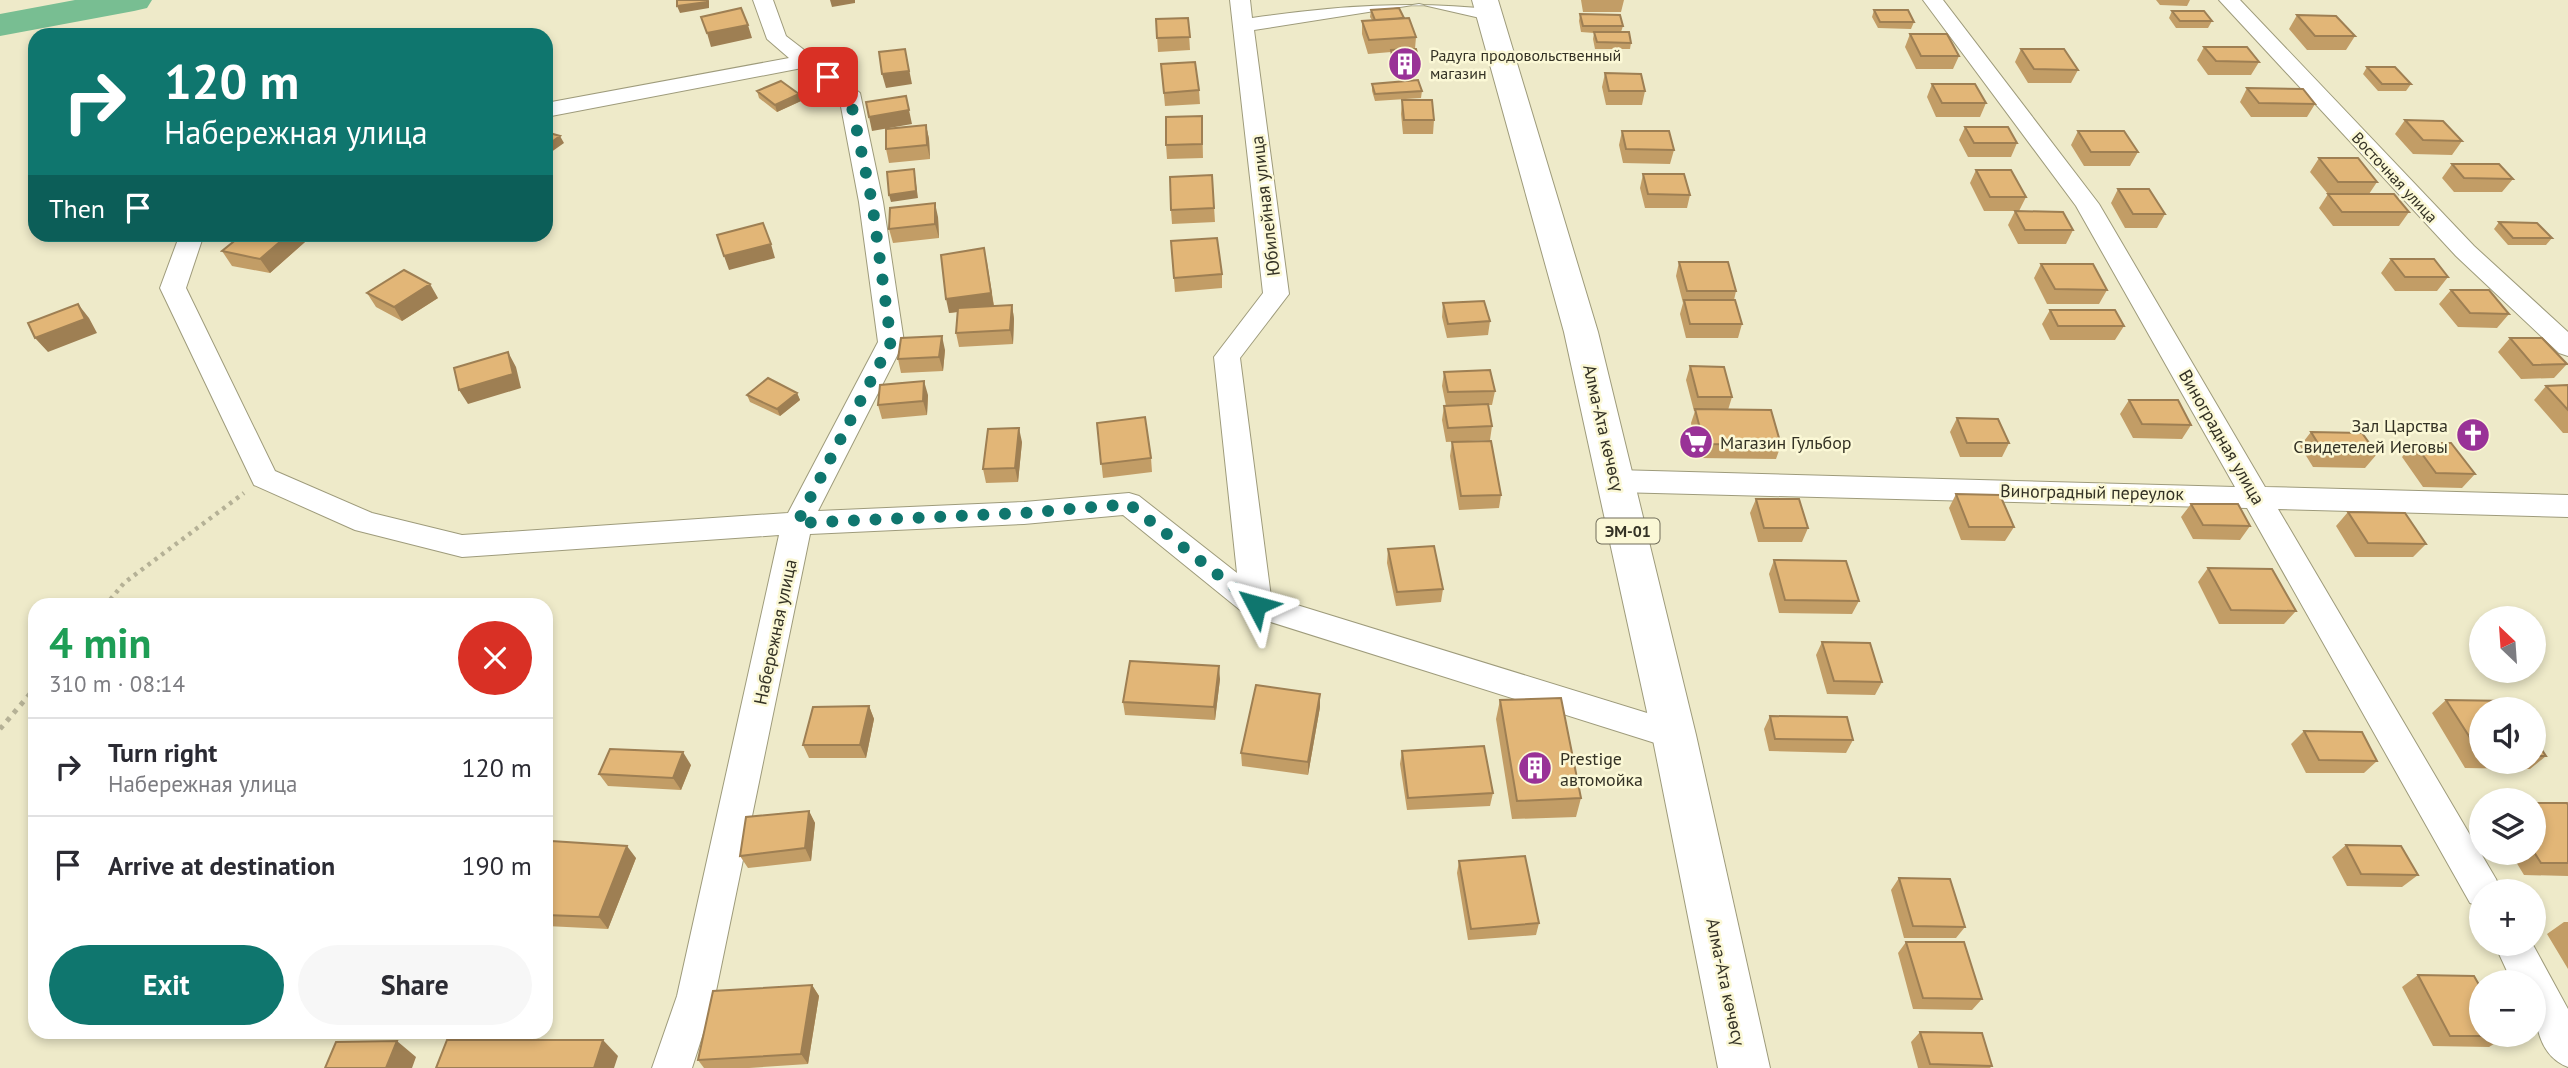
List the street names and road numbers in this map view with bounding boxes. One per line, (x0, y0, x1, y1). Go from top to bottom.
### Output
street label: Восточная улица (2348, 128, 2442, 226)
street label: Юбилейная улица (1245, 134, 1285, 278)
street label: Алма-Ата көчөсү (1578, 362, 1630, 494)
street label: Виноградная улица (2174, 365, 2270, 509)
street label: Виноградный переулок (2000, 479, 2184, 505)
road number: ЭМ-01 (1596, 518, 1660, 544)
street label: Набережная улица (748, 557, 802, 707)
street label: Алма-Ата көчөсү (1701, 916, 1751, 1048)

